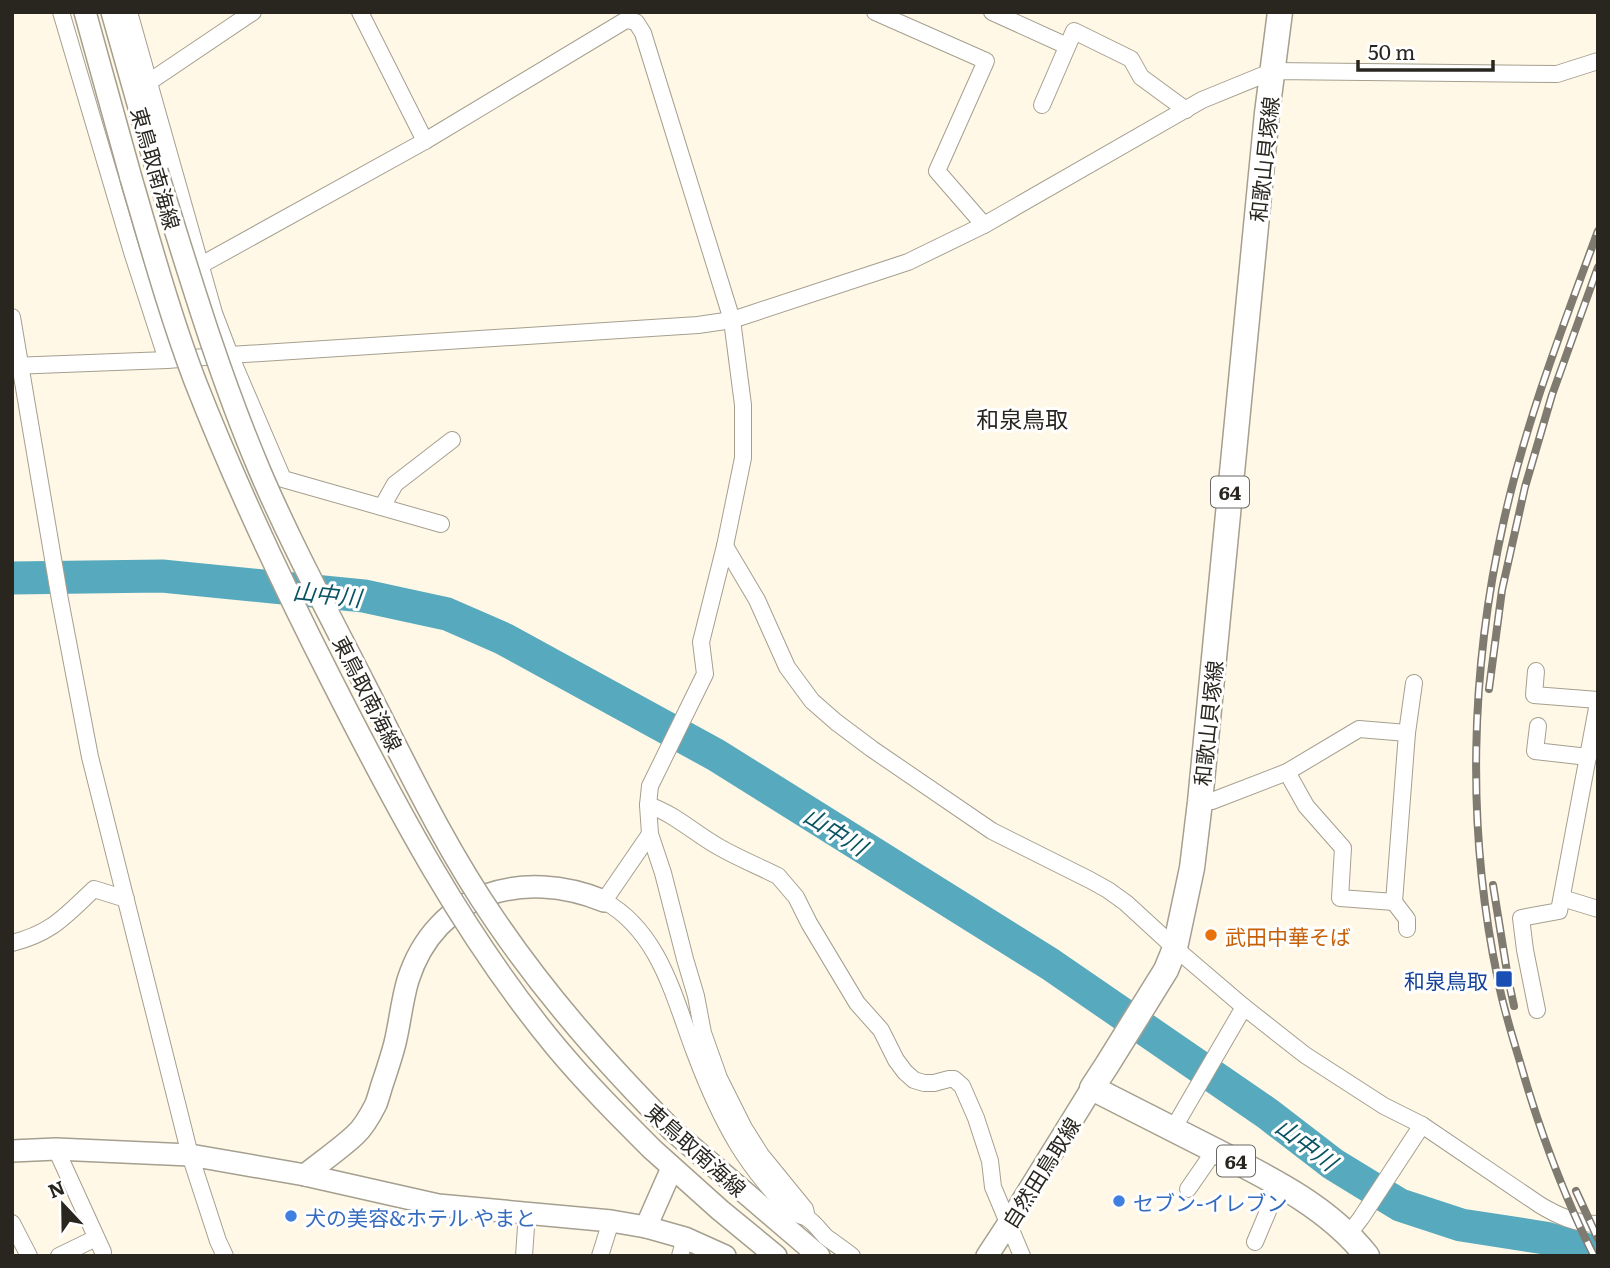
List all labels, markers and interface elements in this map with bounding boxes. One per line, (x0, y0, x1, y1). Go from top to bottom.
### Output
scale bar (1358, 28, 1493, 72)
text: 50 m (1368, 35, 1415, 66)
street label: 和歌山貝塚線 (1241, 95, 1285, 223)
street label: 東鳥取南海線 (125, 103, 189, 233)
district label: 和泉鳥取 (976, 401, 1068, 435)
road number: 64 (1211, 477, 1249, 508)
water label: 山中川 (291, 572, 366, 614)
street label: 東鳥取南海線 (327, 630, 411, 756)
street label: 和歌山貝塚線 (1185, 659, 1229, 787)
water label: 山中川 (798, 797, 877, 864)
place label: 武田中華そば (1225, 920, 1351, 951)
marker: 武田中華そば (1203, 927, 1219, 943)
place label: 和泉鳥取 (1404, 964, 1488, 995)
marker: 和泉鳥取 (1494, 969, 1514, 989)
street label: 東鳥取南海線 (640, 1095, 754, 1203)
water label: 山中川 (1269, 1109, 1347, 1179)
street label: 自然田鳥取線 (993, 1110, 1087, 1234)
road number: 64 (1217, 1146, 1255, 1176)
north arrow (28, 1170, 98, 1240)
text: N (44, 1172, 69, 1204)
place label: セブン-イレブン (1133, 1186, 1287, 1217)
marker: セブン-イレブン (1111, 1193, 1127, 1209)
place label: 犬の美容&ホテル やまと (305, 1201, 536, 1232)
marker: 犬の美容&ホテル やまと (283, 1208, 299, 1224)

